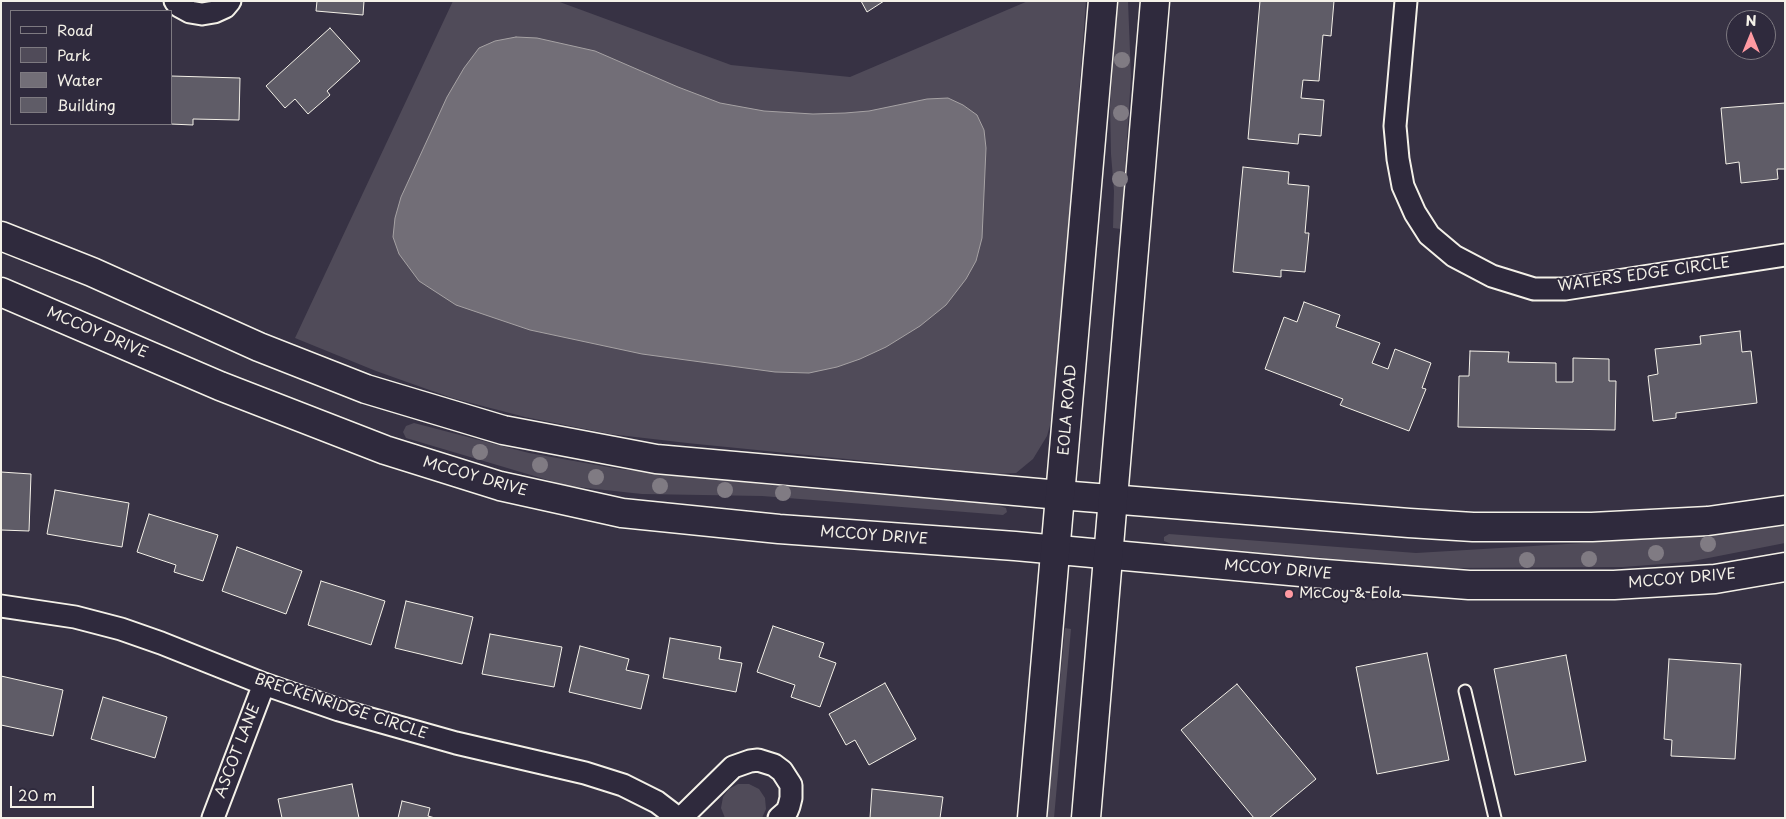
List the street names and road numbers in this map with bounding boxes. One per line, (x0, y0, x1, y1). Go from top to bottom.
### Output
street label: WATERS EDGE CIRCLE (1557, 254, 1731, 296)
street label: MCCOY DRIVE (44, 304, 150, 362)
street label: EOLA ROAD (1055, 364, 1081, 456)
street label: MCCOY DRIVE (421, 453, 529, 501)
street label: MCCOY DRIVE (819, 523, 929, 549)
street label: MCCOY DRIVE (1223, 556, 1333, 584)
street label: MCCOY DRIVE (1627, 565, 1737, 593)
street label: BRECKENRIDGE CIRCLE (252, 670, 430, 744)
street label: ASCOT LANE (212, 701, 264, 801)

